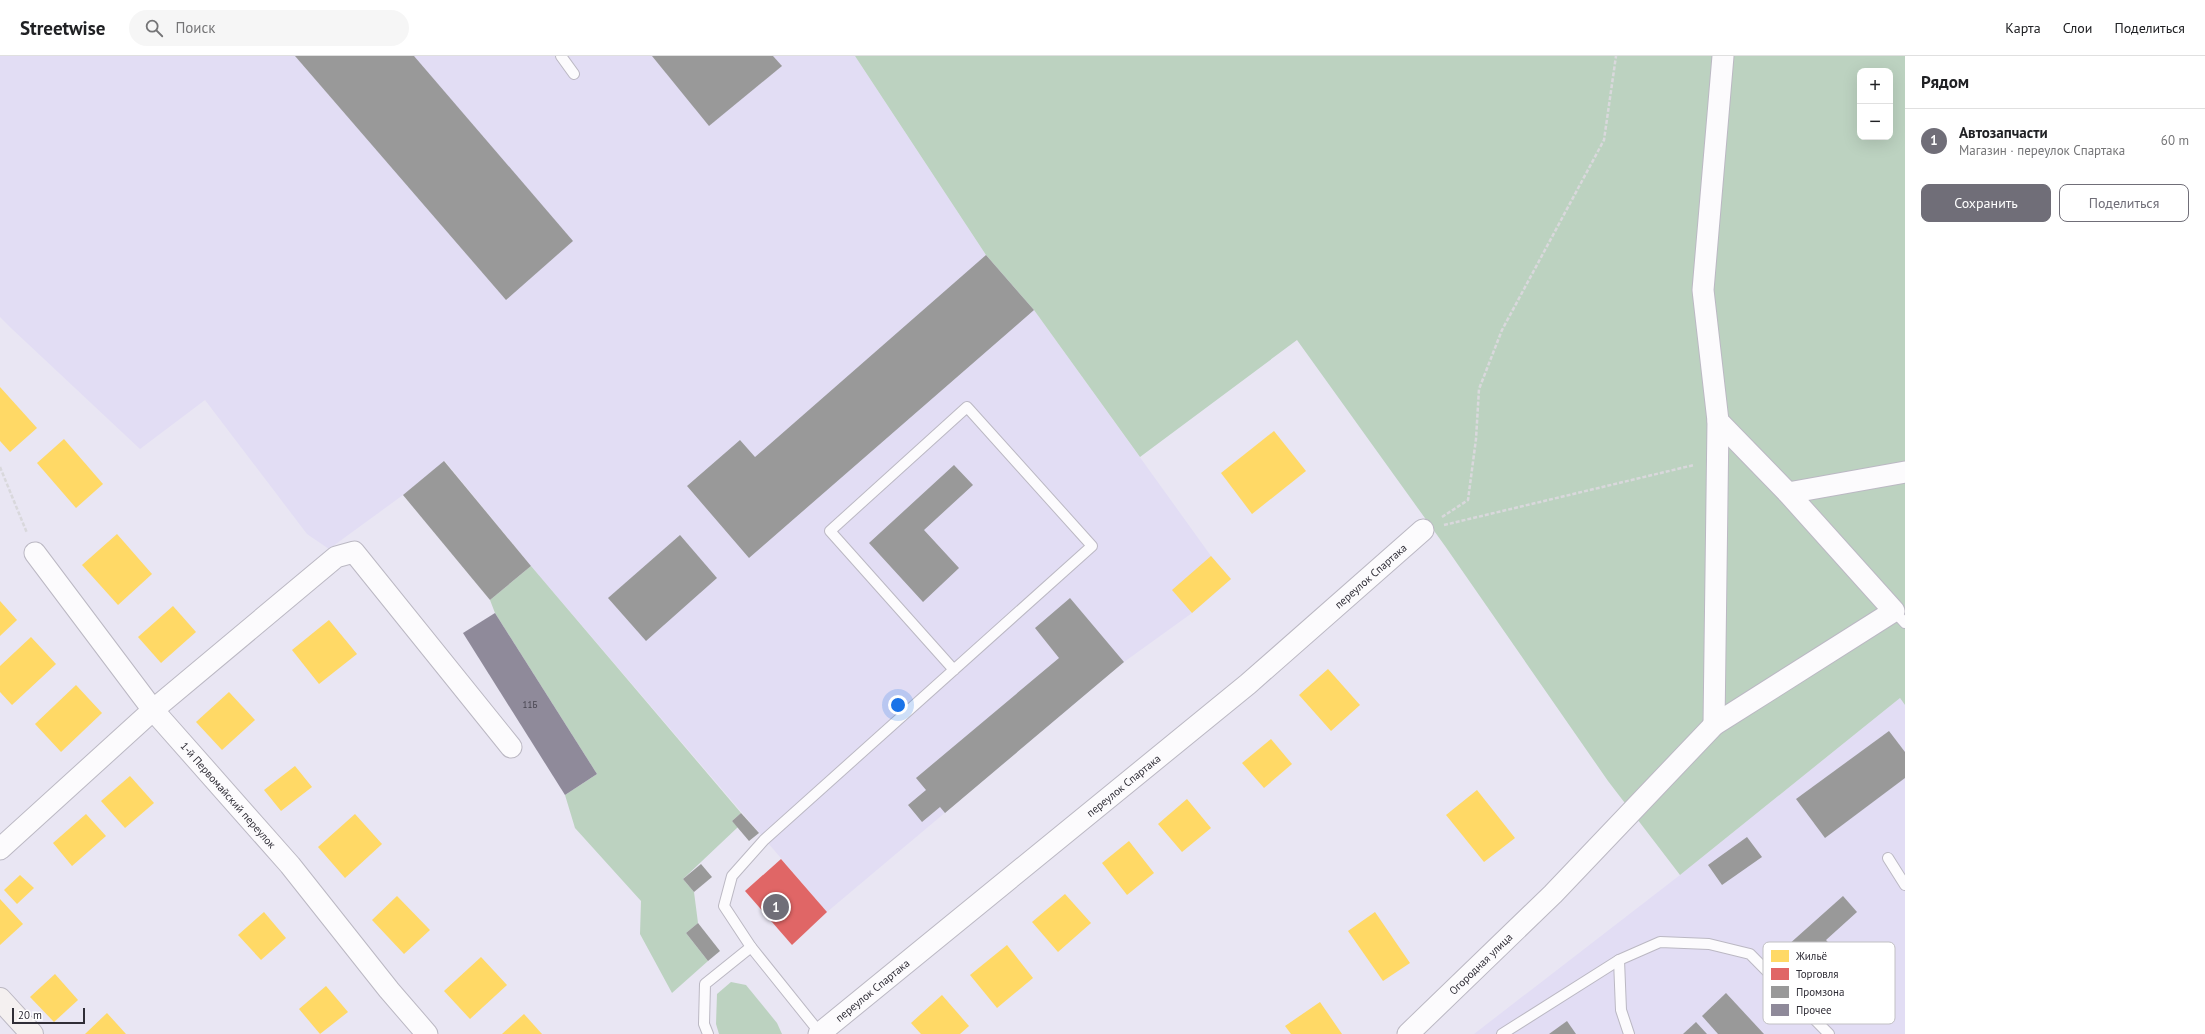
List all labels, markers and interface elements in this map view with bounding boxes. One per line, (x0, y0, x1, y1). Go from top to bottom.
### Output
search box (129, 10, 409, 46)
text: Streetwise (20, 16, 105, 40)
icon: search (143, 17, 165, 39)
text: Поиск (175, 18, 215, 37)
text: Карта (2005, 19, 2041, 37)
text: Слои (2063, 19, 2092, 37)
text: Поделиться (2114, 19, 2185, 37)
map controls (1857, 68, 1893, 140)
button: + (1857, 68, 1893, 104)
text: Рядом (1921, 71, 1969, 93)
button: − (1857, 104, 1893, 140)
text: Автозапчасти (1959, 123, 2048, 142)
text: 1 (1930, 132, 1938, 149)
text: 60 m (2161, 132, 2189, 149)
text: Магазин · переулок Спартака (1959, 142, 2125, 159)
button: Сохранить (1921, 184, 2051, 222)
button: Поделиться (2059, 184, 2189, 222)
street label: переулок Спартака (1332, 541, 1410, 612)
your location (888, 695, 908, 715)
house number: 11Б (523, 699, 537, 710)
street label: 1-й Первомайский переулок (177, 739, 279, 852)
street label: переулок Спартака (1084, 751, 1163, 820)
pin: 1 (763, 892, 789, 922)
street label: Огородная улица (1446, 930, 1515, 998)
legend (1763, 942, 1895, 1024)
text: Жильё (1795, 949, 1827, 963)
street label: переулок Спартака (833, 956, 912, 1025)
text: Торговля (1796, 967, 1839, 981)
text: Промзона (1796, 985, 1844, 999)
text: Прочее (1796, 1003, 1832, 1017)
scale bar (12, 1006, 85, 1025)
text: 20 m (18, 1008, 42, 1022)

